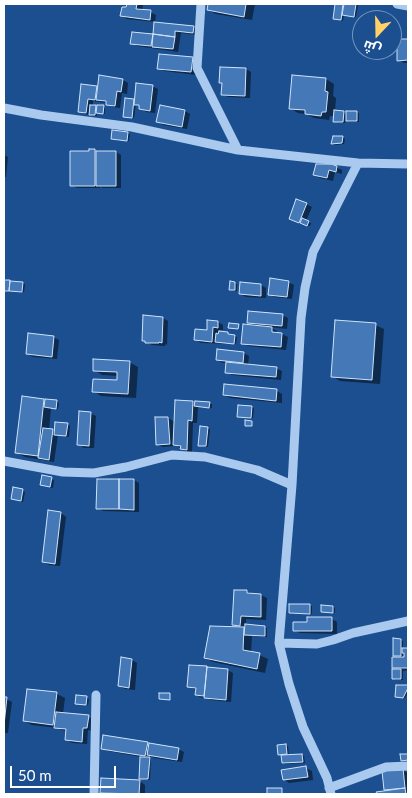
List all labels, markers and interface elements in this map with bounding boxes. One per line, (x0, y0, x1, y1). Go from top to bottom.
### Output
north arrow (352, 10, 402, 60)
text: ش (360, 37, 383, 60)
scale bar (12, 756, 119, 788)
text: 50 m (18, 766, 52, 784)

